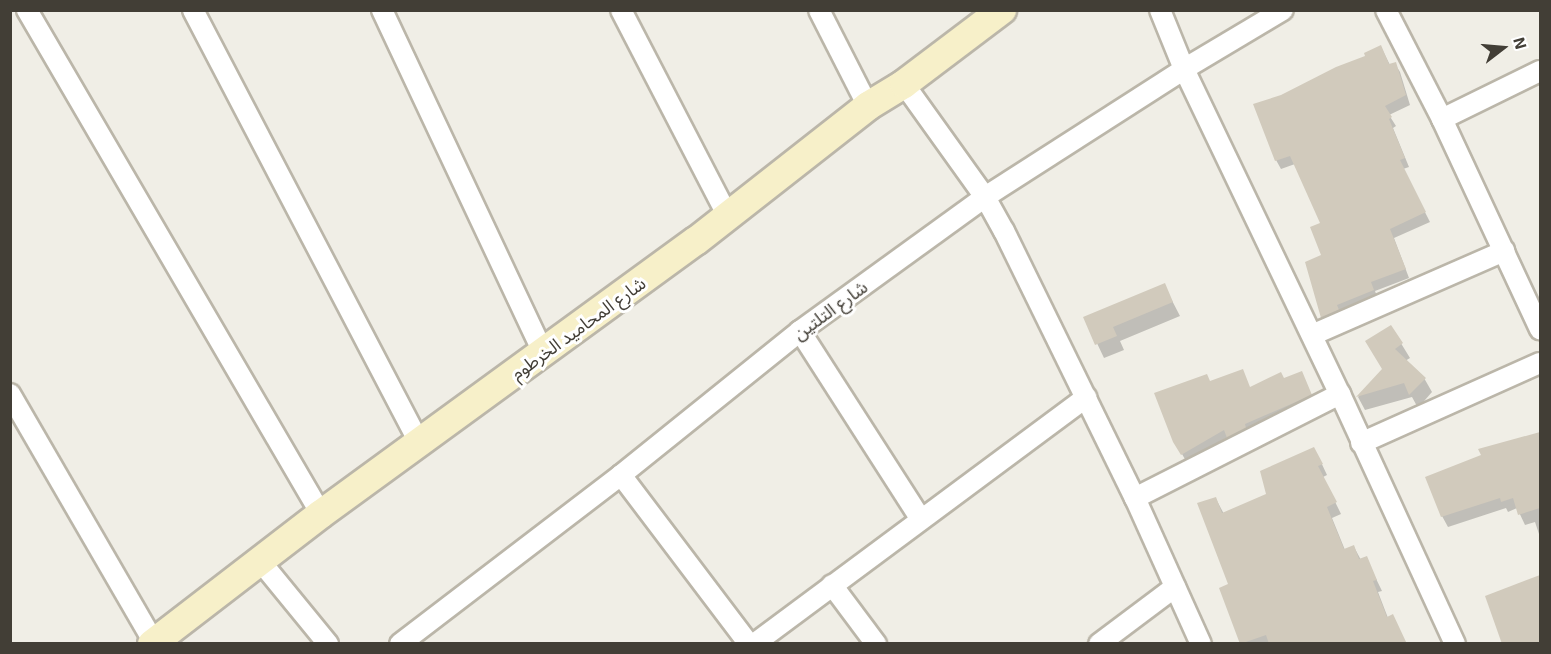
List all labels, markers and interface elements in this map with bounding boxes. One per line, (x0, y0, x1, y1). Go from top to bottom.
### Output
north arrow (1473, 18, 1533, 78)
text: N (1510, 35, 1532, 51)
street label: شارع المحاميد الخرطوم (506, 272, 650, 384)
street label: شارع التلتين (789, 276, 871, 344)

